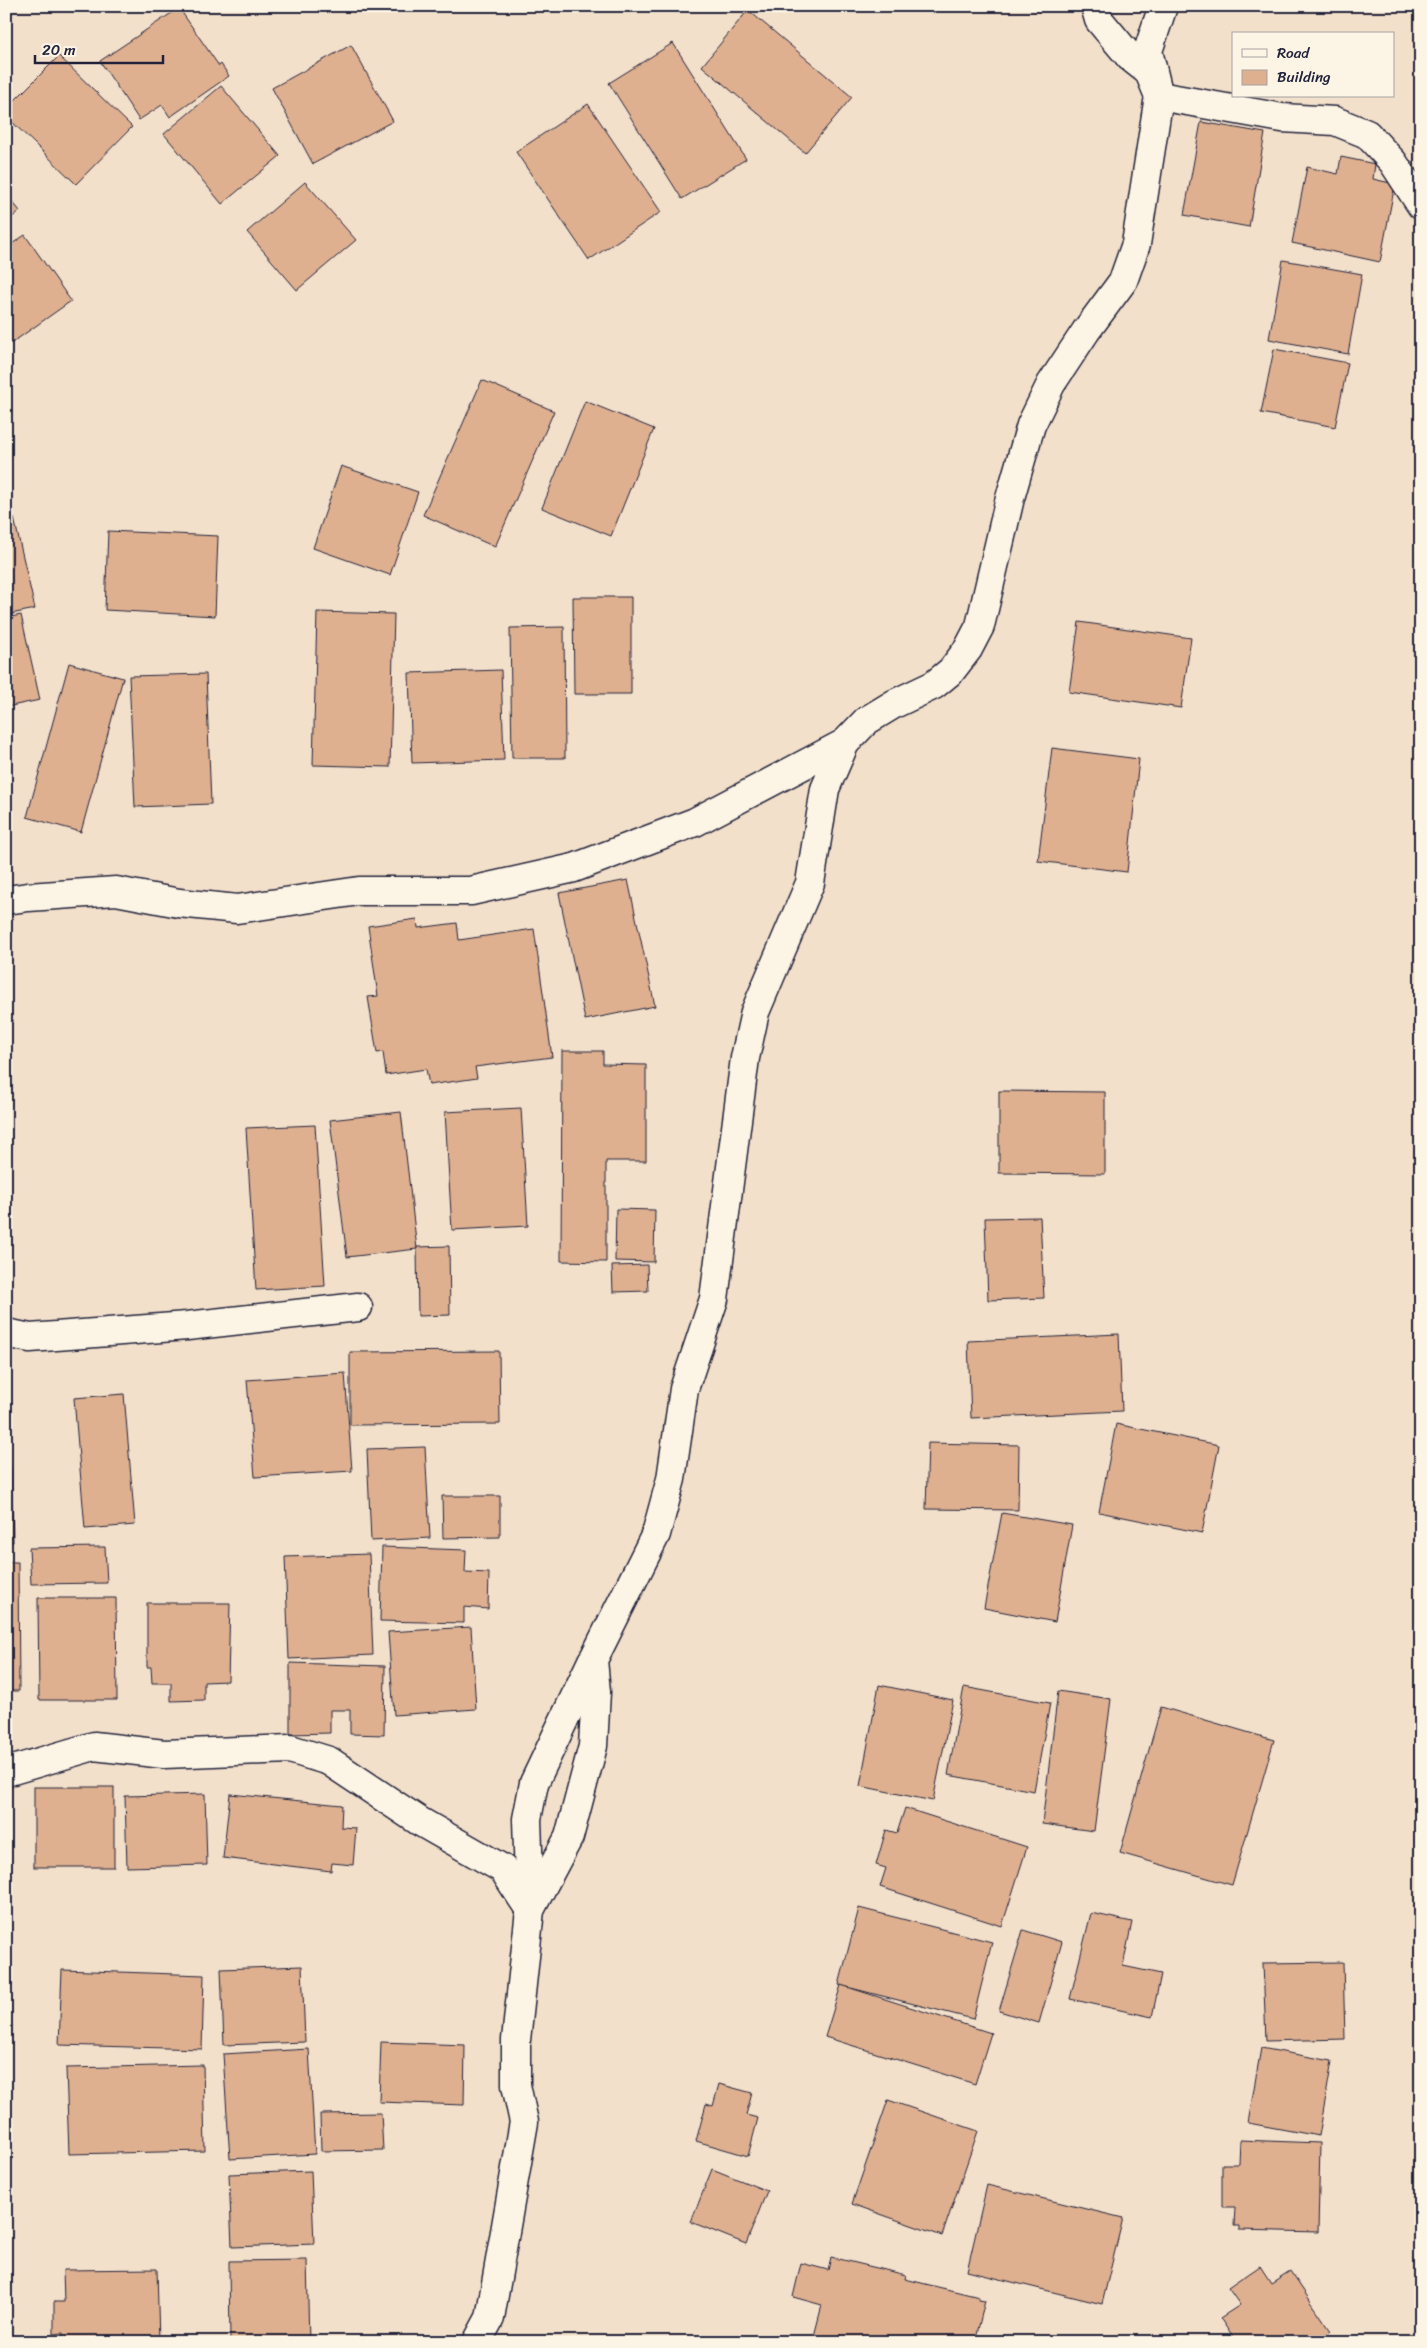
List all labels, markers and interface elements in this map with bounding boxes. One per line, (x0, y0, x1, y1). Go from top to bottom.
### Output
scale bar (35, 32, 162, 64)
legend (1232, 32, 1394, 98)
text: 20 m (42, 37, 76, 63)
text: Road (1277, 40, 1310, 66)
text: Building (1277, 64, 1331, 90)

